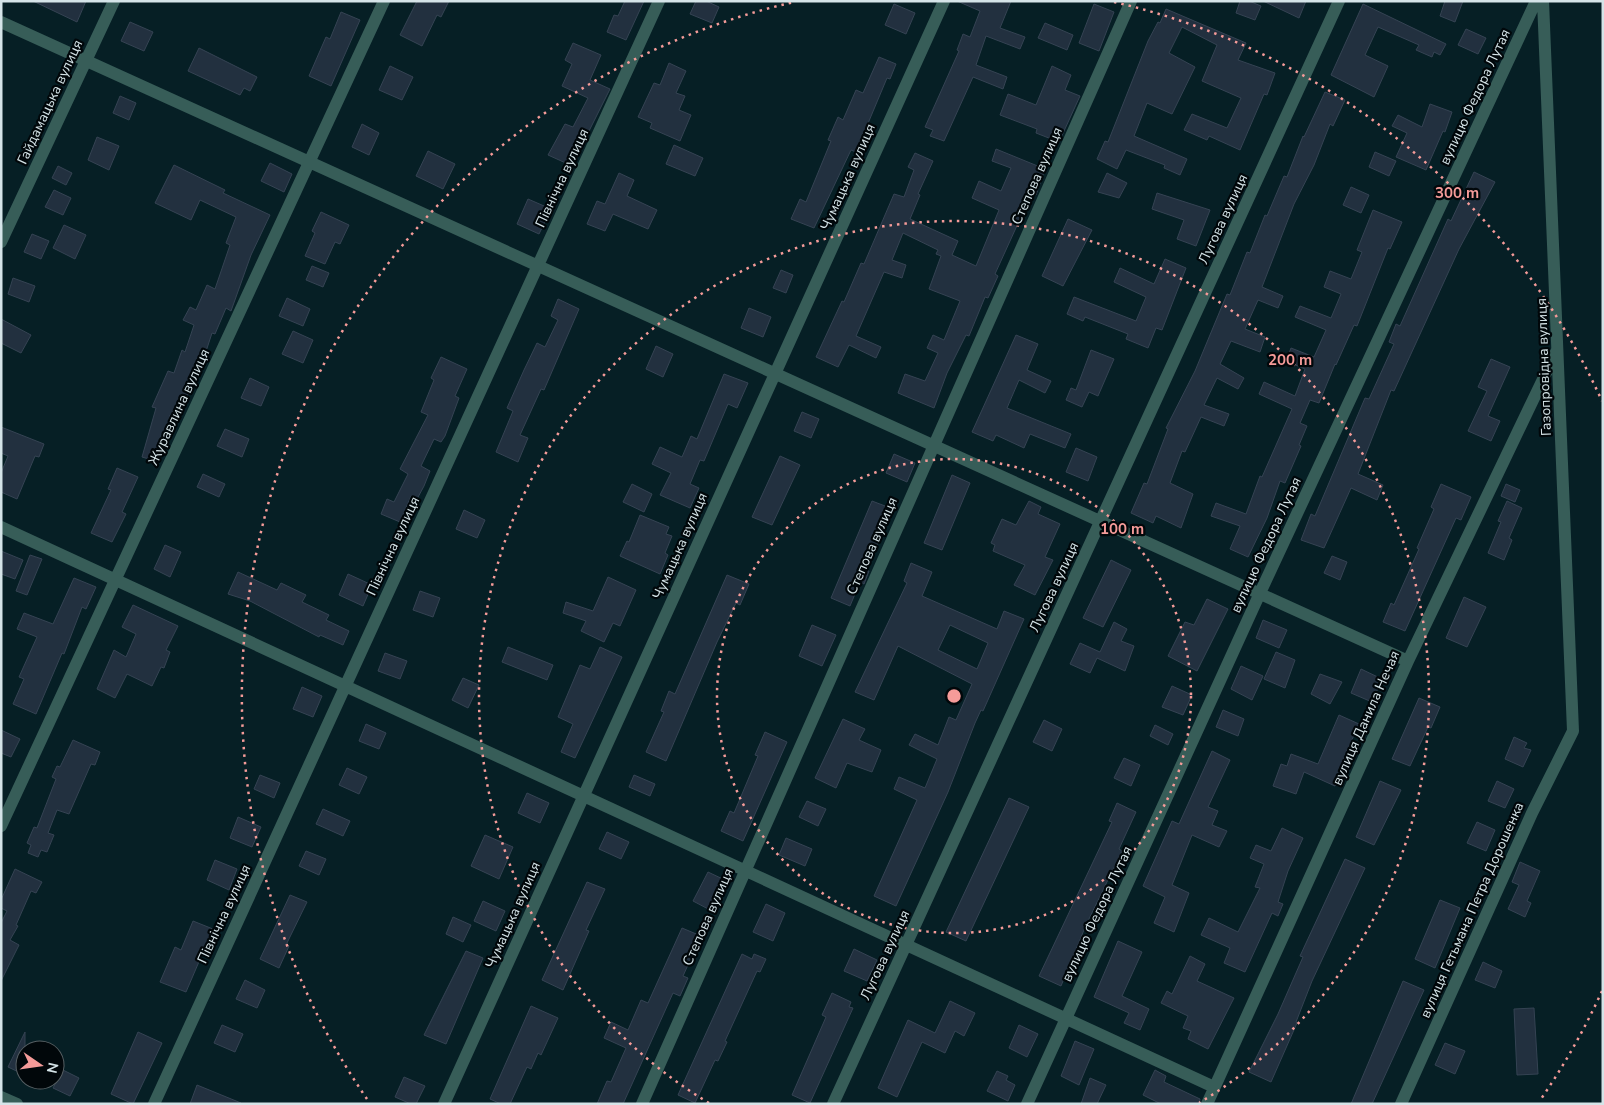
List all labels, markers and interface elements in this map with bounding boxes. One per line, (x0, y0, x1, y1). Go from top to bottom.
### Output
street label: вулицю Федора Лутая (1435, 26, 1515, 168)
street label: Гайдамацька вулиця (13, 37, 87, 167)
street label: Чумацька вулиця (816, 121, 880, 233)
street label: Степова вулиця (1007, 124, 1067, 228)
street label: Північна вулиця (531, 125, 593, 231)
street label: Лугова вулиця (1194, 171, 1252, 267)
text: 300 m (1435, 183, 1479, 203)
street label: Газопровідна вулиця (1532, 298, 1556, 436)
street label: Журавлина вулиця (144, 346, 214, 468)
text: 200 m (1268, 350, 1312, 370)
street label: вулицю Федора Лутая (1226, 474, 1306, 616)
street label: Чумацька вулиця (648, 490, 712, 602)
street label: Північна вулиця (362, 493, 424, 599)
street label: Степова вулиця (842, 494, 902, 598)
text: 100 m (1100, 519, 1144, 539)
street label: Лугова вулиця (1025, 539, 1083, 635)
street label: вулиця Данила Нечая (1328, 648, 1404, 788)
centre of rings (945, 687, 963, 705)
street label: вулиця Гетьмана Петра Дорошенка (1416, 799, 1528, 1021)
street label: вулицю Федора Лутая (1057, 843, 1137, 985)
street label: Чумацька вулиця (481, 859, 545, 971)
street label: Північна вулиця (193, 861, 255, 967)
street label: Степова вулиця (678, 865, 738, 969)
street label: Лугова вулиця (856, 907, 914, 1003)
north arrow (15, 1040, 65, 1090)
text: N (42, 1061, 63, 1075)

